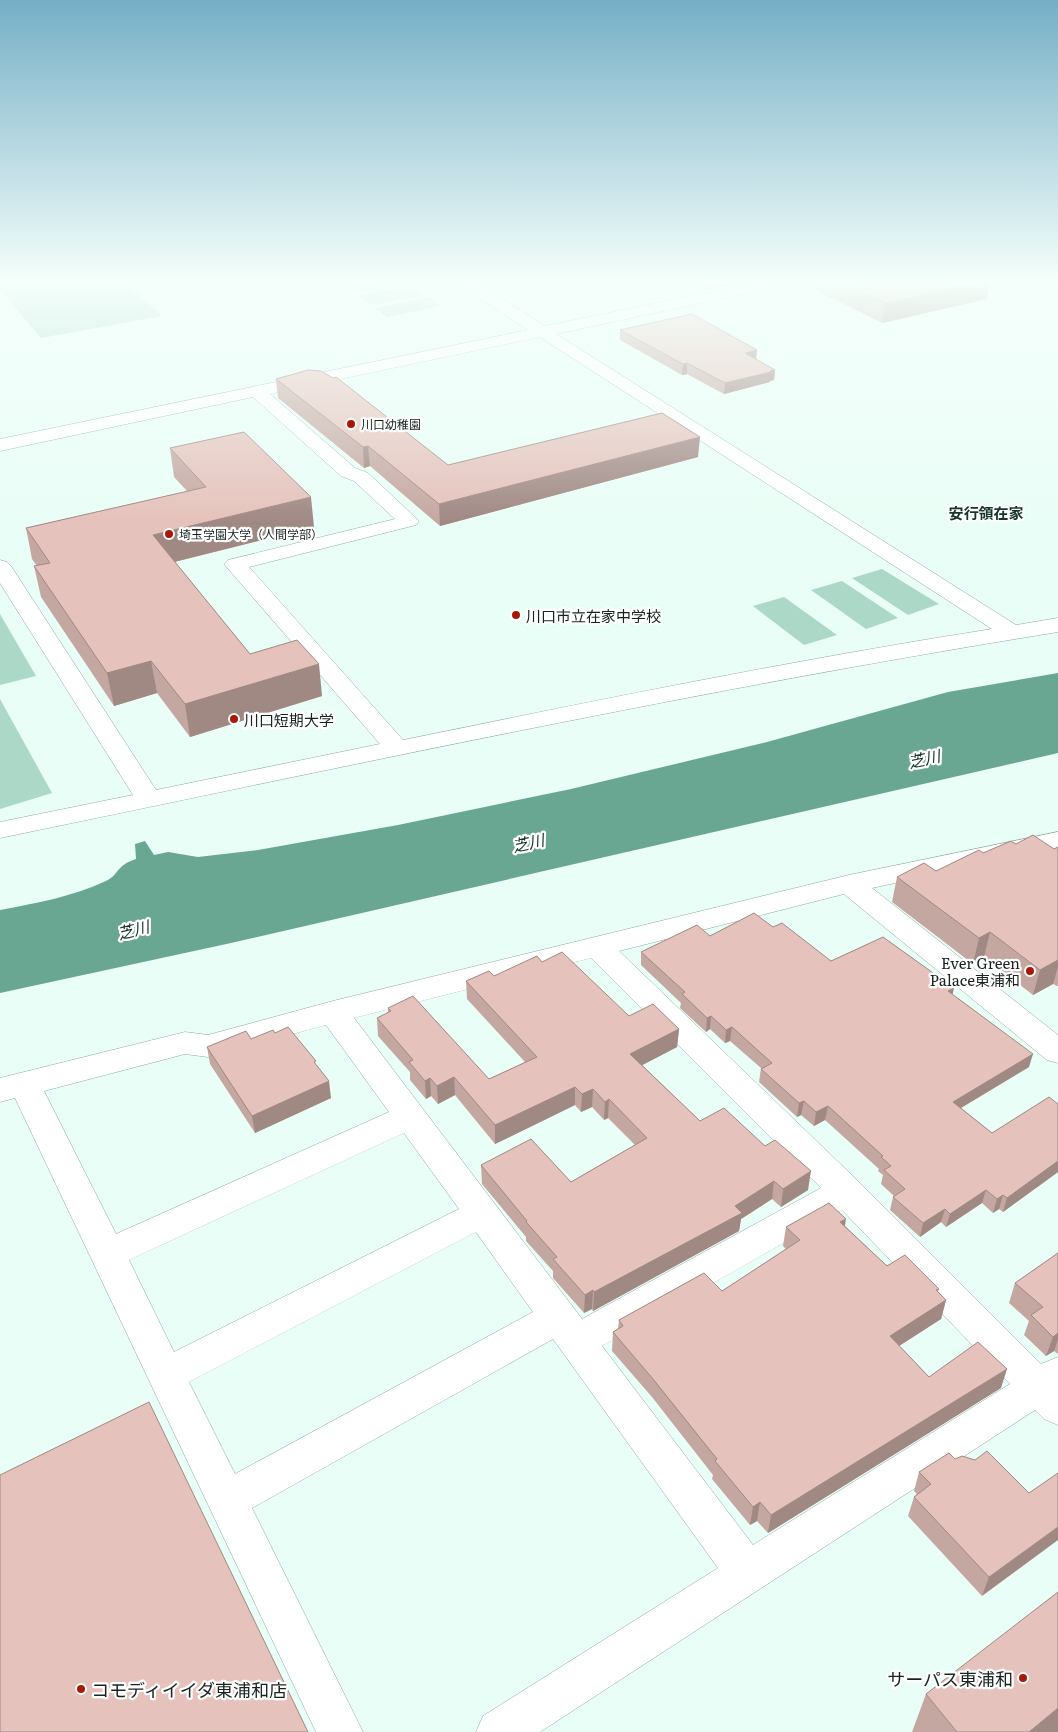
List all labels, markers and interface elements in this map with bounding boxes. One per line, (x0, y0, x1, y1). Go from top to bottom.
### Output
place label: 川口幼稚園 (361, 415, 421, 433)
marker: 川口幼稚園 (345, 418, 357, 430)
district label: 安行領在家 (948, 501, 1024, 524)
place label: 埼玉学園大学（人間学部） (179, 525, 323, 543)
marker: 埼玉学園大学（人間学部） (163, 528, 175, 540)
place label: 川口市立在家中学校 (526, 604, 661, 627)
marker: 川口市立在家中学校 (510, 609, 522, 621)
place label: 川口短期大学 (244, 708, 334, 731)
marker: 川口短期大学 (228, 713, 240, 725)
water label: 芝川 (906, 743, 944, 773)
water label: 芝川 (510, 827, 548, 857)
water label: 芝川 (115, 913, 153, 945)
place label: Ever Green Palace東浦和 (930, 951, 1020, 991)
marker: Ever Green Palace東浦和 (1024, 965, 1036, 977)
place label: サーパス東浦和 (887, 1665, 1013, 1692)
marker: サーパス東浦和 (1017, 1672, 1029, 1684)
place label: コモディイイダ東浦和店 (91, 1676, 287, 1703)
marker: コモディイイダ東浦和店 (75, 1683, 87, 1695)

